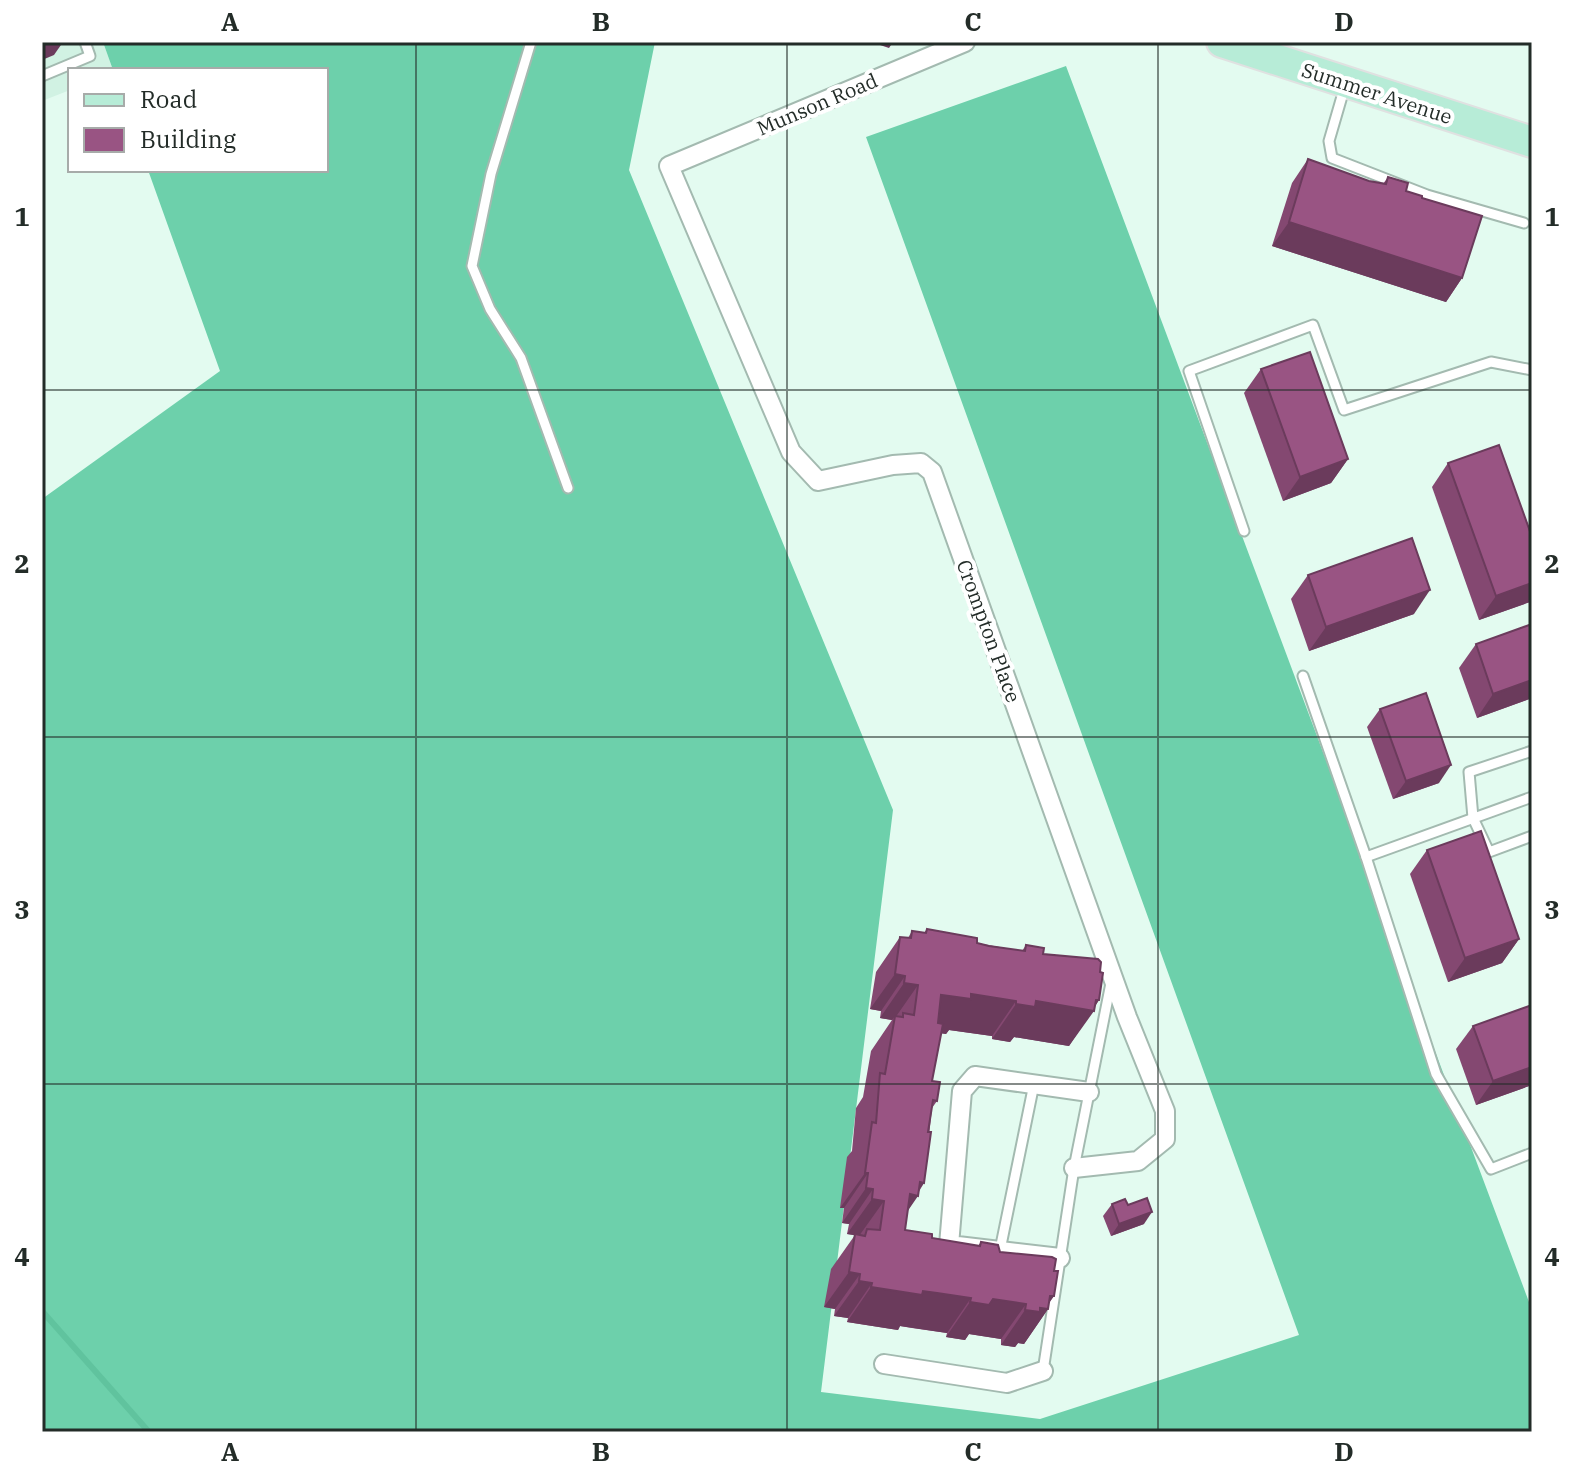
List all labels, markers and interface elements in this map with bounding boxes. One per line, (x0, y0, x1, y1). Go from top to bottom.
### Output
text: A (221, 4, 239, 38)
text: B (592, 4, 610, 38)
text: C (964, 4, 982, 38)
text: D (1334, 4, 1354, 38)
street label: Summer Avenue (1298, 56, 1456, 130)
street label: Munson Road (752, 66, 882, 142)
legend (68, 68, 328, 172)
text: Road (140, 83, 197, 115)
text: Building (140, 123, 236, 155)
text: 1 (14, 199, 30, 233)
text: 1 (1544, 199, 1560, 233)
text: 2 (14, 546, 30, 580)
text: 2 (1544, 546, 1560, 580)
street label: Crompton Place (951, 556, 1027, 706)
text: 3 (14, 892, 30, 926)
text: 3 (1544, 892, 1560, 926)
text: 4 (14, 1239, 30, 1273)
text: 4 (1544, 1239, 1560, 1273)
text: A (221, 1434, 239, 1468)
text: B (592, 1434, 610, 1468)
text: C (964, 1434, 982, 1468)
text: D (1334, 1434, 1354, 1468)

